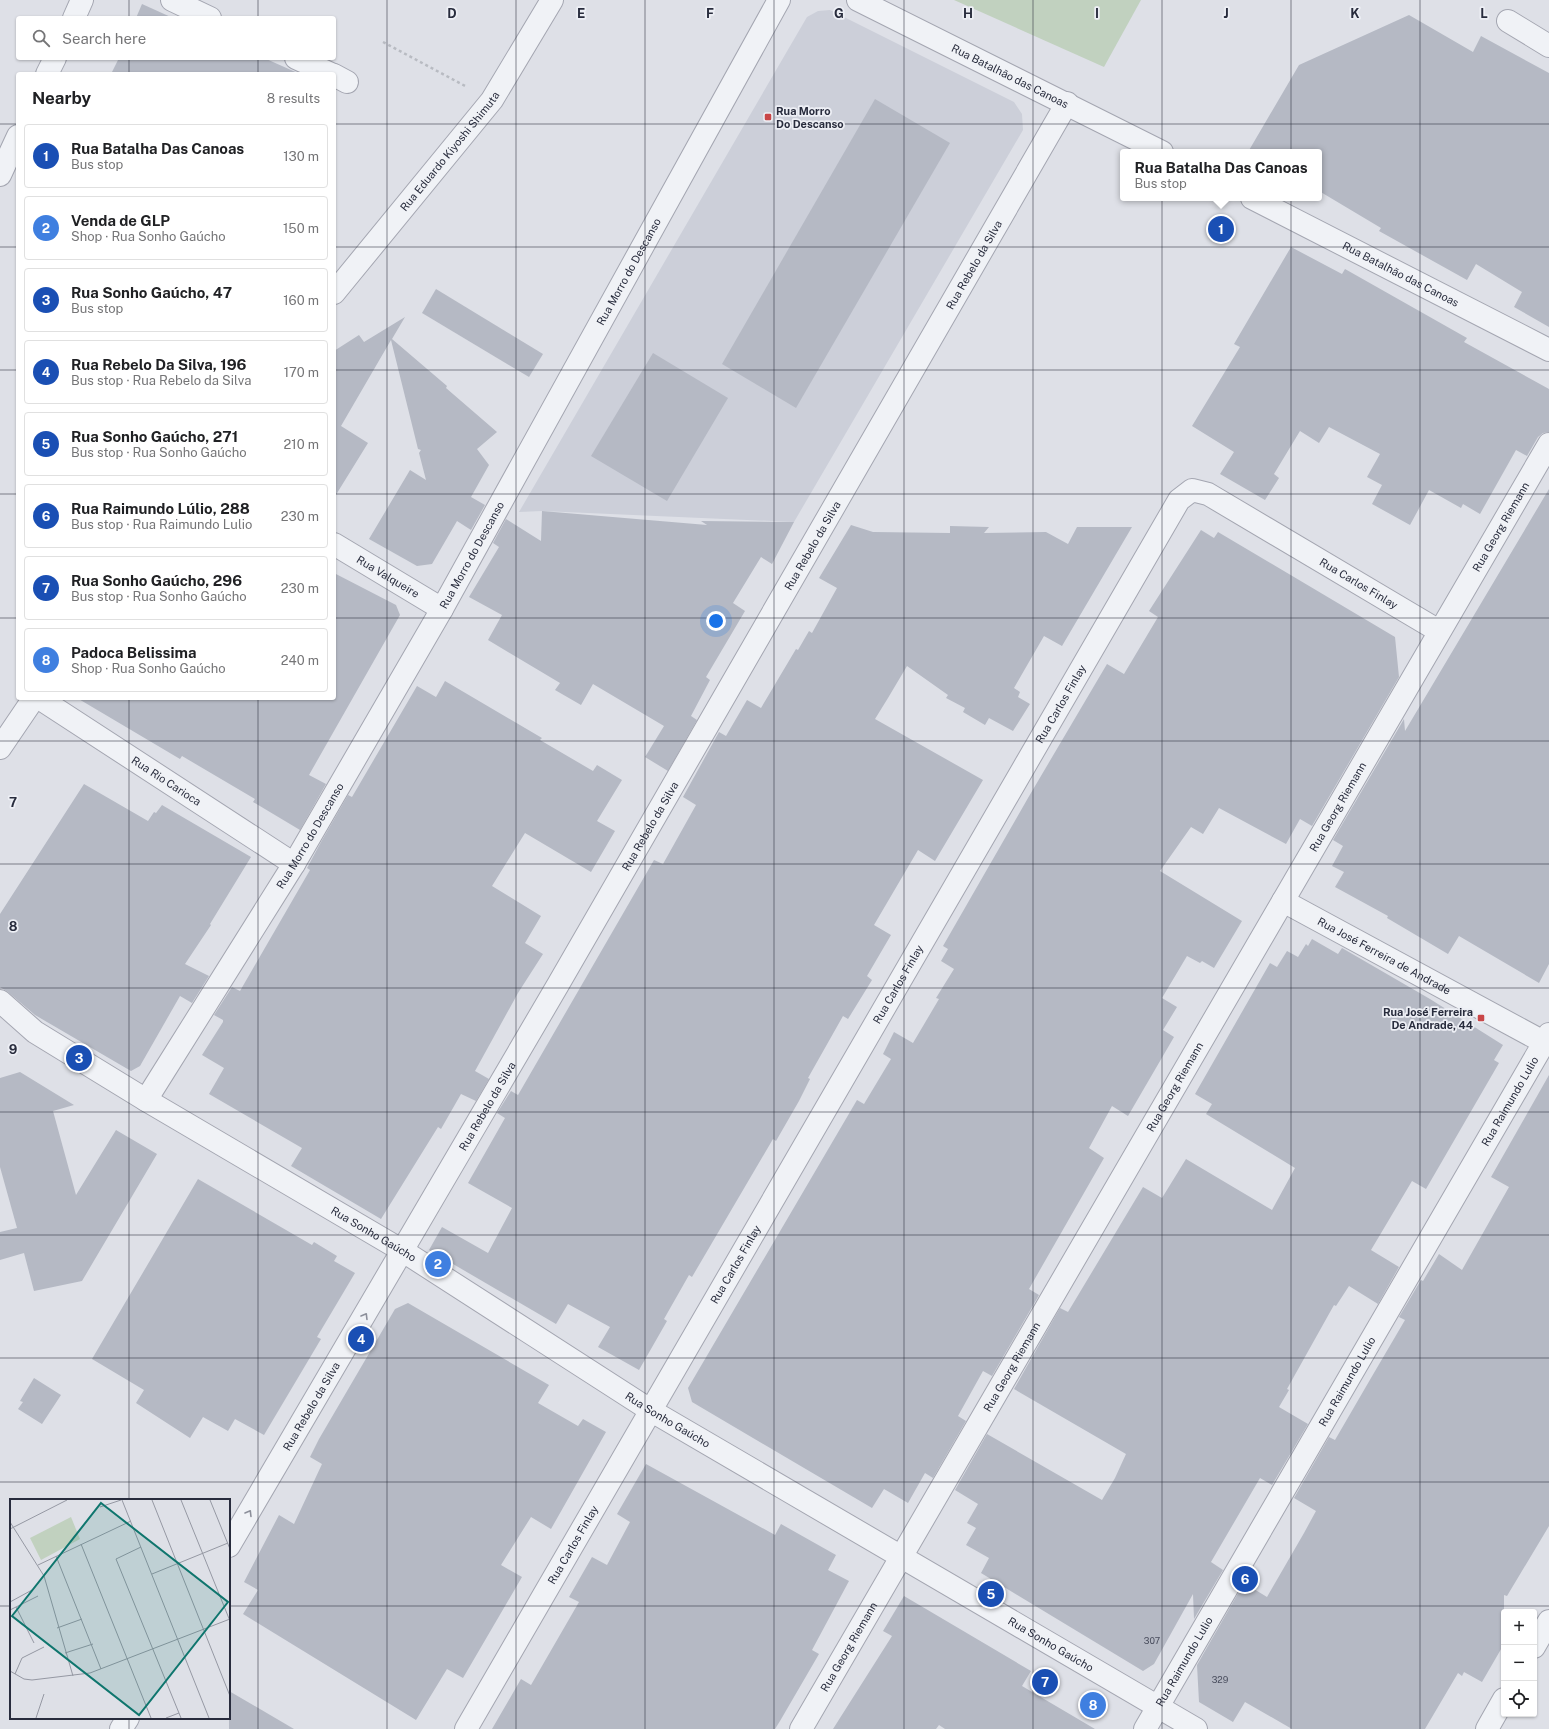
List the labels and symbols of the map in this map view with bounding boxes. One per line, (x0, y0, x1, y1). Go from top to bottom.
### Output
text: D (447, 6, 457, 21)
text: E (577, 6, 585, 21)
text: F (706, 6, 714, 21)
text: G (834, 6, 844, 21)
text: H (963, 6, 973, 21)
text: I (1095, 6, 1099, 21)
text: J (1223, 6, 1229, 21)
text: K (1350, 6, 1360, 21)
text: L (1480, 6, 1488, 21)
street label: Rua Batalhão das Canoas (950, 42, 1071, 110)
street label: Rua Eduardo Kiyoshi Shimuta (398, 89, 502, 213)
place label: Rua Morro Do Descanso (776, 105, 844, 130)
marker: Rua Morro Do Descanso (763, 112, 773, 122)
pin: 1 (1208, 214, 1234, 244)
street label: Rua Morro do Descanso (594, 216, 663, 327)
street label: Rua Rebelo da Silva (944, 218, 1004, 312)
street label: Rua Batalhão das Canoas (1340, 239, 1461, 309)
street label: Rua Georg Riemann (1470, 480, 1531, 574)
street label: Rua Morro do Descanso (437, 499, 506, 611)
street label: Rua Rebelo da Silva (782, 499, 843, 592)
street label: Rua Valqueire (355, 553, 421, 600)
street label: Rua Carlos Finlay (1318, 556, 1400, 611)
your location (706, 611, 726, 631)
street label: Rua Carlos Finlay (1033, 663, 1088, 745)
street label: Rua Rio Carioca (129, 754, 203, 808)
street label: Rua Georg Riemann (1307, 760, 1368, 854)
street label: Rua Rebelo da Silva (620, 780, 681, 873)
street label: Rua Morro do Descanso (274, 781, 346, 891)
text: 7 (9, 795, 17, 810)
street label: Rua José Ferreira de Andrade (1316, 915, 1453, 997)
text: 8 (9, 919, 18, 934)
street label: Rua Carlos Finlay (871, 943, 926, 1026)
place label: Rua José Ferreira De Andrade, 44 (1383, 1006, 1473, 1031)
marker: Rua José Ferreira De Andrade, 44 (1476, 1013, 1486, 1023)
street label: Rua Georg Riemann (1144, 1040, 1205, 1134)
text: 9 (9, 1042, 17, 1057)
pin: 3 (66, 1043, 92, 1073)
street label: Rua Raimundo Lulio (1479, 1054, 1541, 1148)
street label: Rua Rebelo da Silva (457, 1060, 518, 1153)
street label: Rua Sonho Gaúcho (329, 1204, 418, 1264)
street label: Rua Carlos Finlay (708, 1223, 763, 1306)
pin: 2 (425, 1249, 451, 1279)
one-way arrow (360, 1313, 367, 1320)
street label: Rua Georg Riemann (981, 1320, 1042, 1414)
pin: 4 (348, 1324, 374, 1354)
street label: Rua Raimundo Lulio (1316, 1335, 1378, 1428)
street label: Rua Rebelo da Silva (281, 1360, 342, 1453)
street label: Rua Sonho Gaúcho (623, 1390, 712, 1450)
inset map (10, 1499, 230, 1719)
street label: Rua Carlos Finlay (545, 1503, 600, 1586)
one-way arrow (244, 1510, 251, 1517)
pin: 6 (1232, 1564, 1258, 1594)
pin: 5 (978, 1579, 1004, 1609)
street label: Rua Georg Riemann (818, 1600, 879, 1694)
street label: Rua Sonho Gaúcho (1006, 1615, 1096, 1674)
street label: Rua Raimundo Lulio (1153, 1615, 1215, 1709)
house number: 307 (1144, 1635, 1160, 1646)
pin: 7 (1032, 1667, 1058, 1697)
house number: 329 (1212, 1674, 1229, 1685)
pin: 8 (1080, 1690, 1106, 1720)

